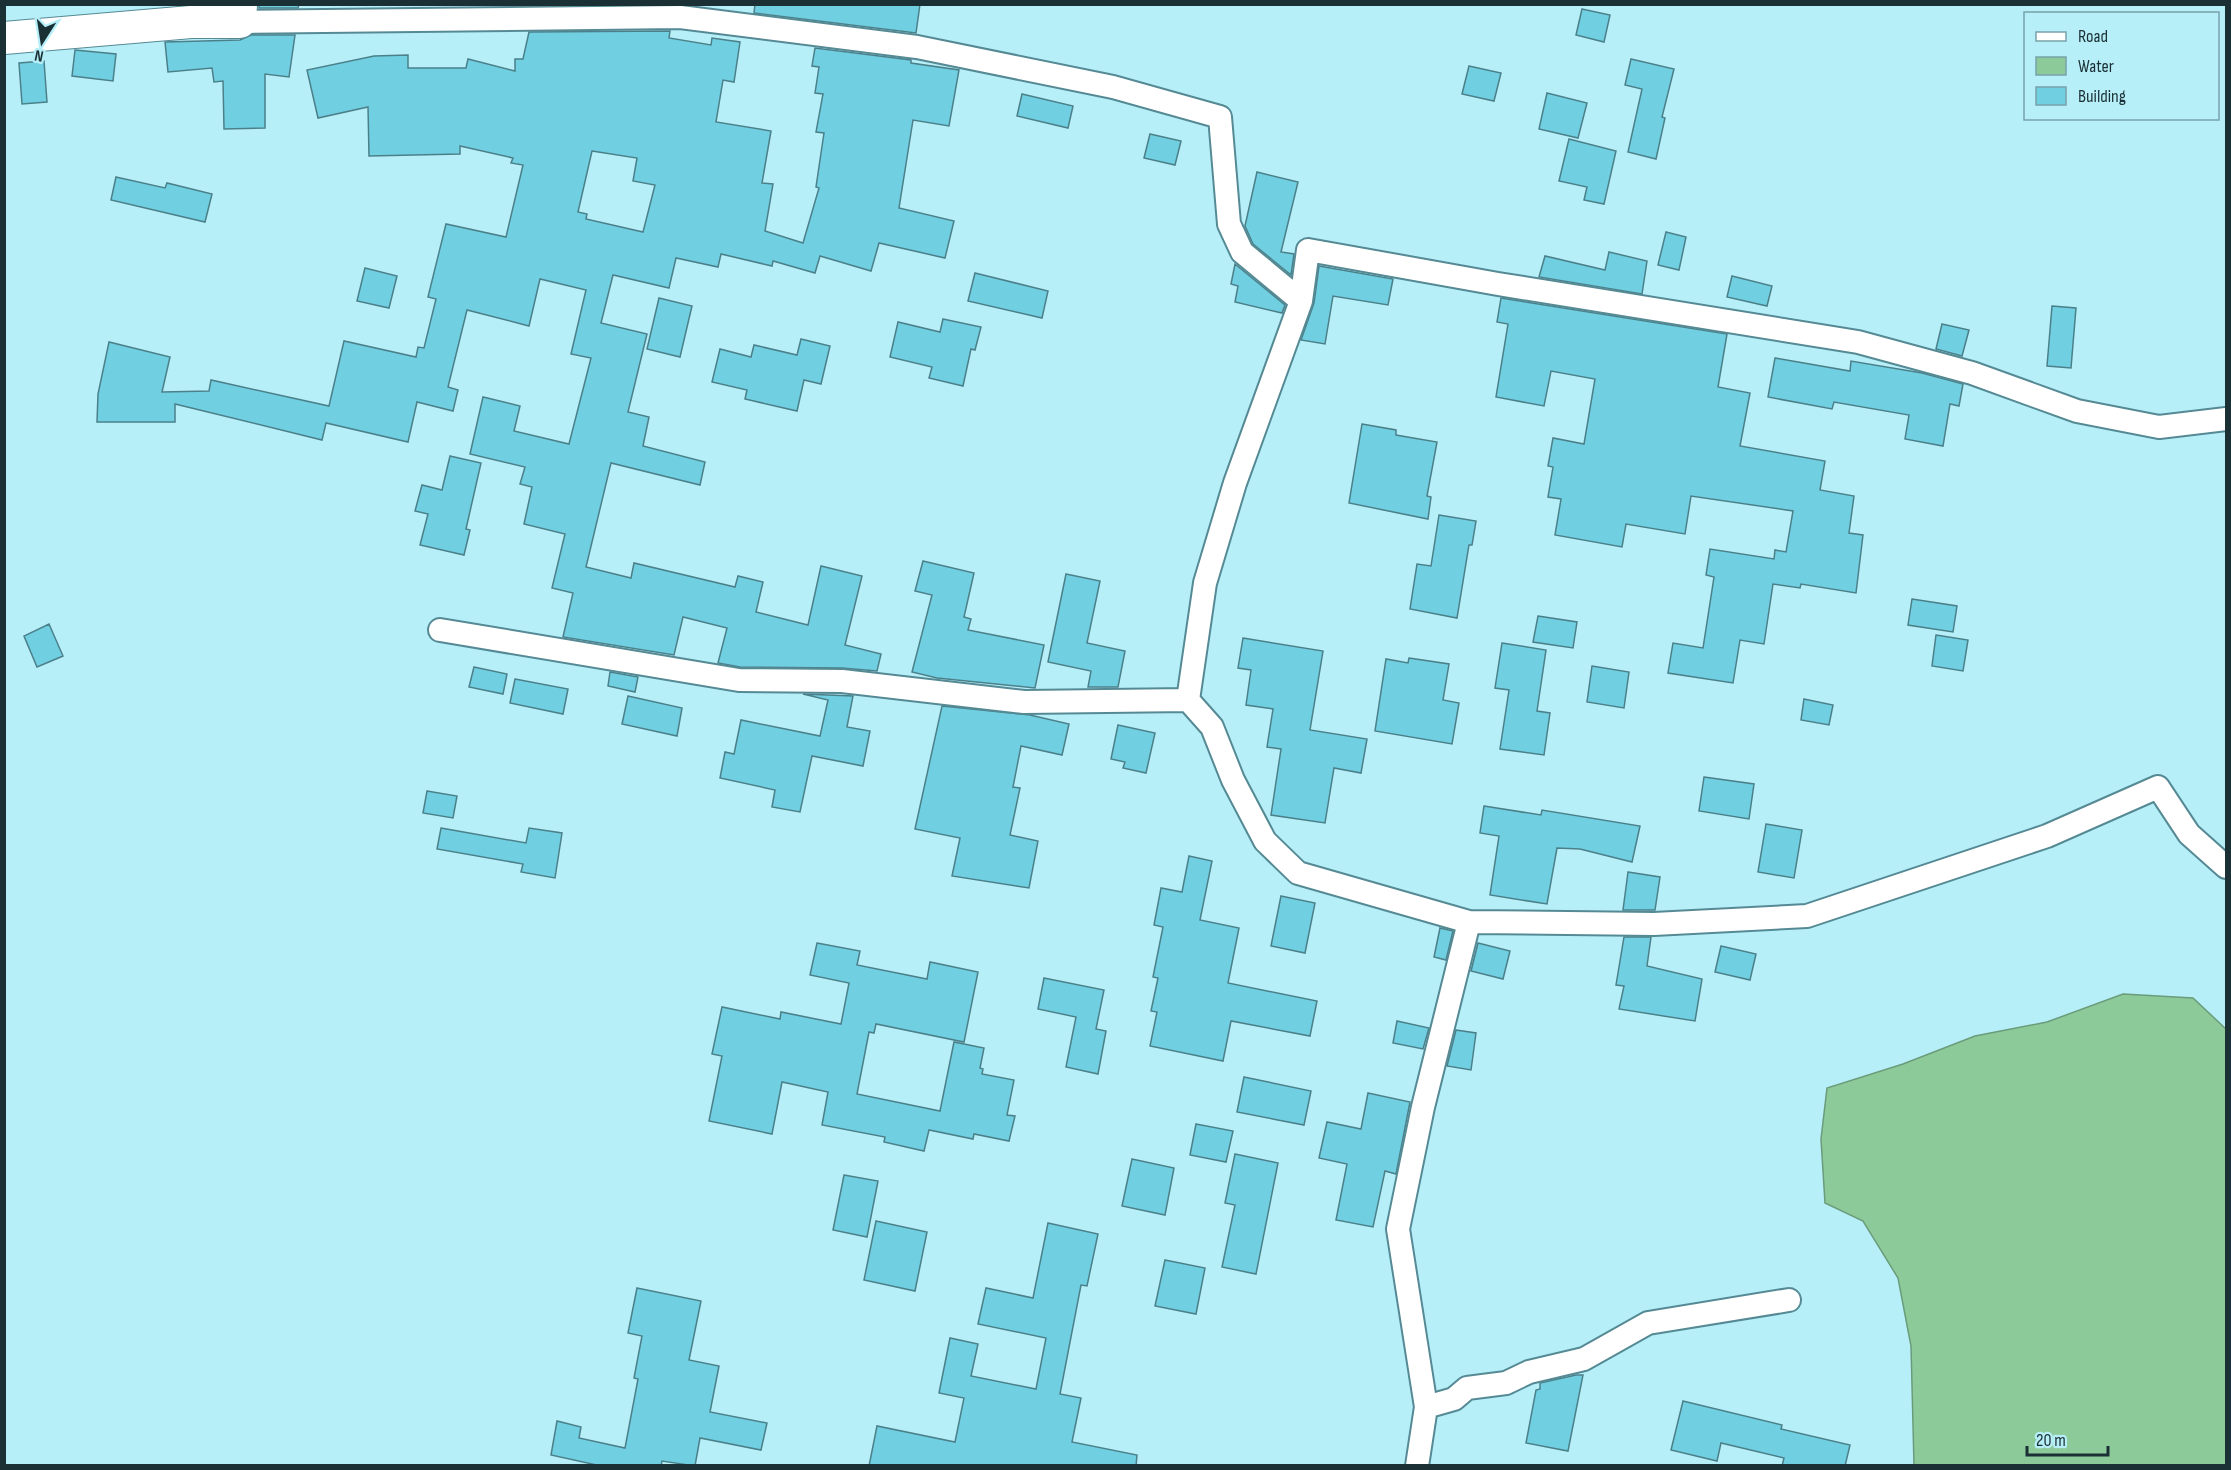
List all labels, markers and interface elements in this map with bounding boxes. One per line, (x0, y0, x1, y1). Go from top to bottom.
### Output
north arrow (12, 12, 72, 72)
legend (2024, 12, 2219, 120)
text: Road (2078, 26, 2108, 47)
text: N (33, 45, 45, 65)
text: Water (2078, 56, 2114, 77)
text: Building (2078, 86, 2126, 107)
scale bar (2027, 1419, 2108, 1457)
text: 20 m (2036, 1430, 2066, 1451)

